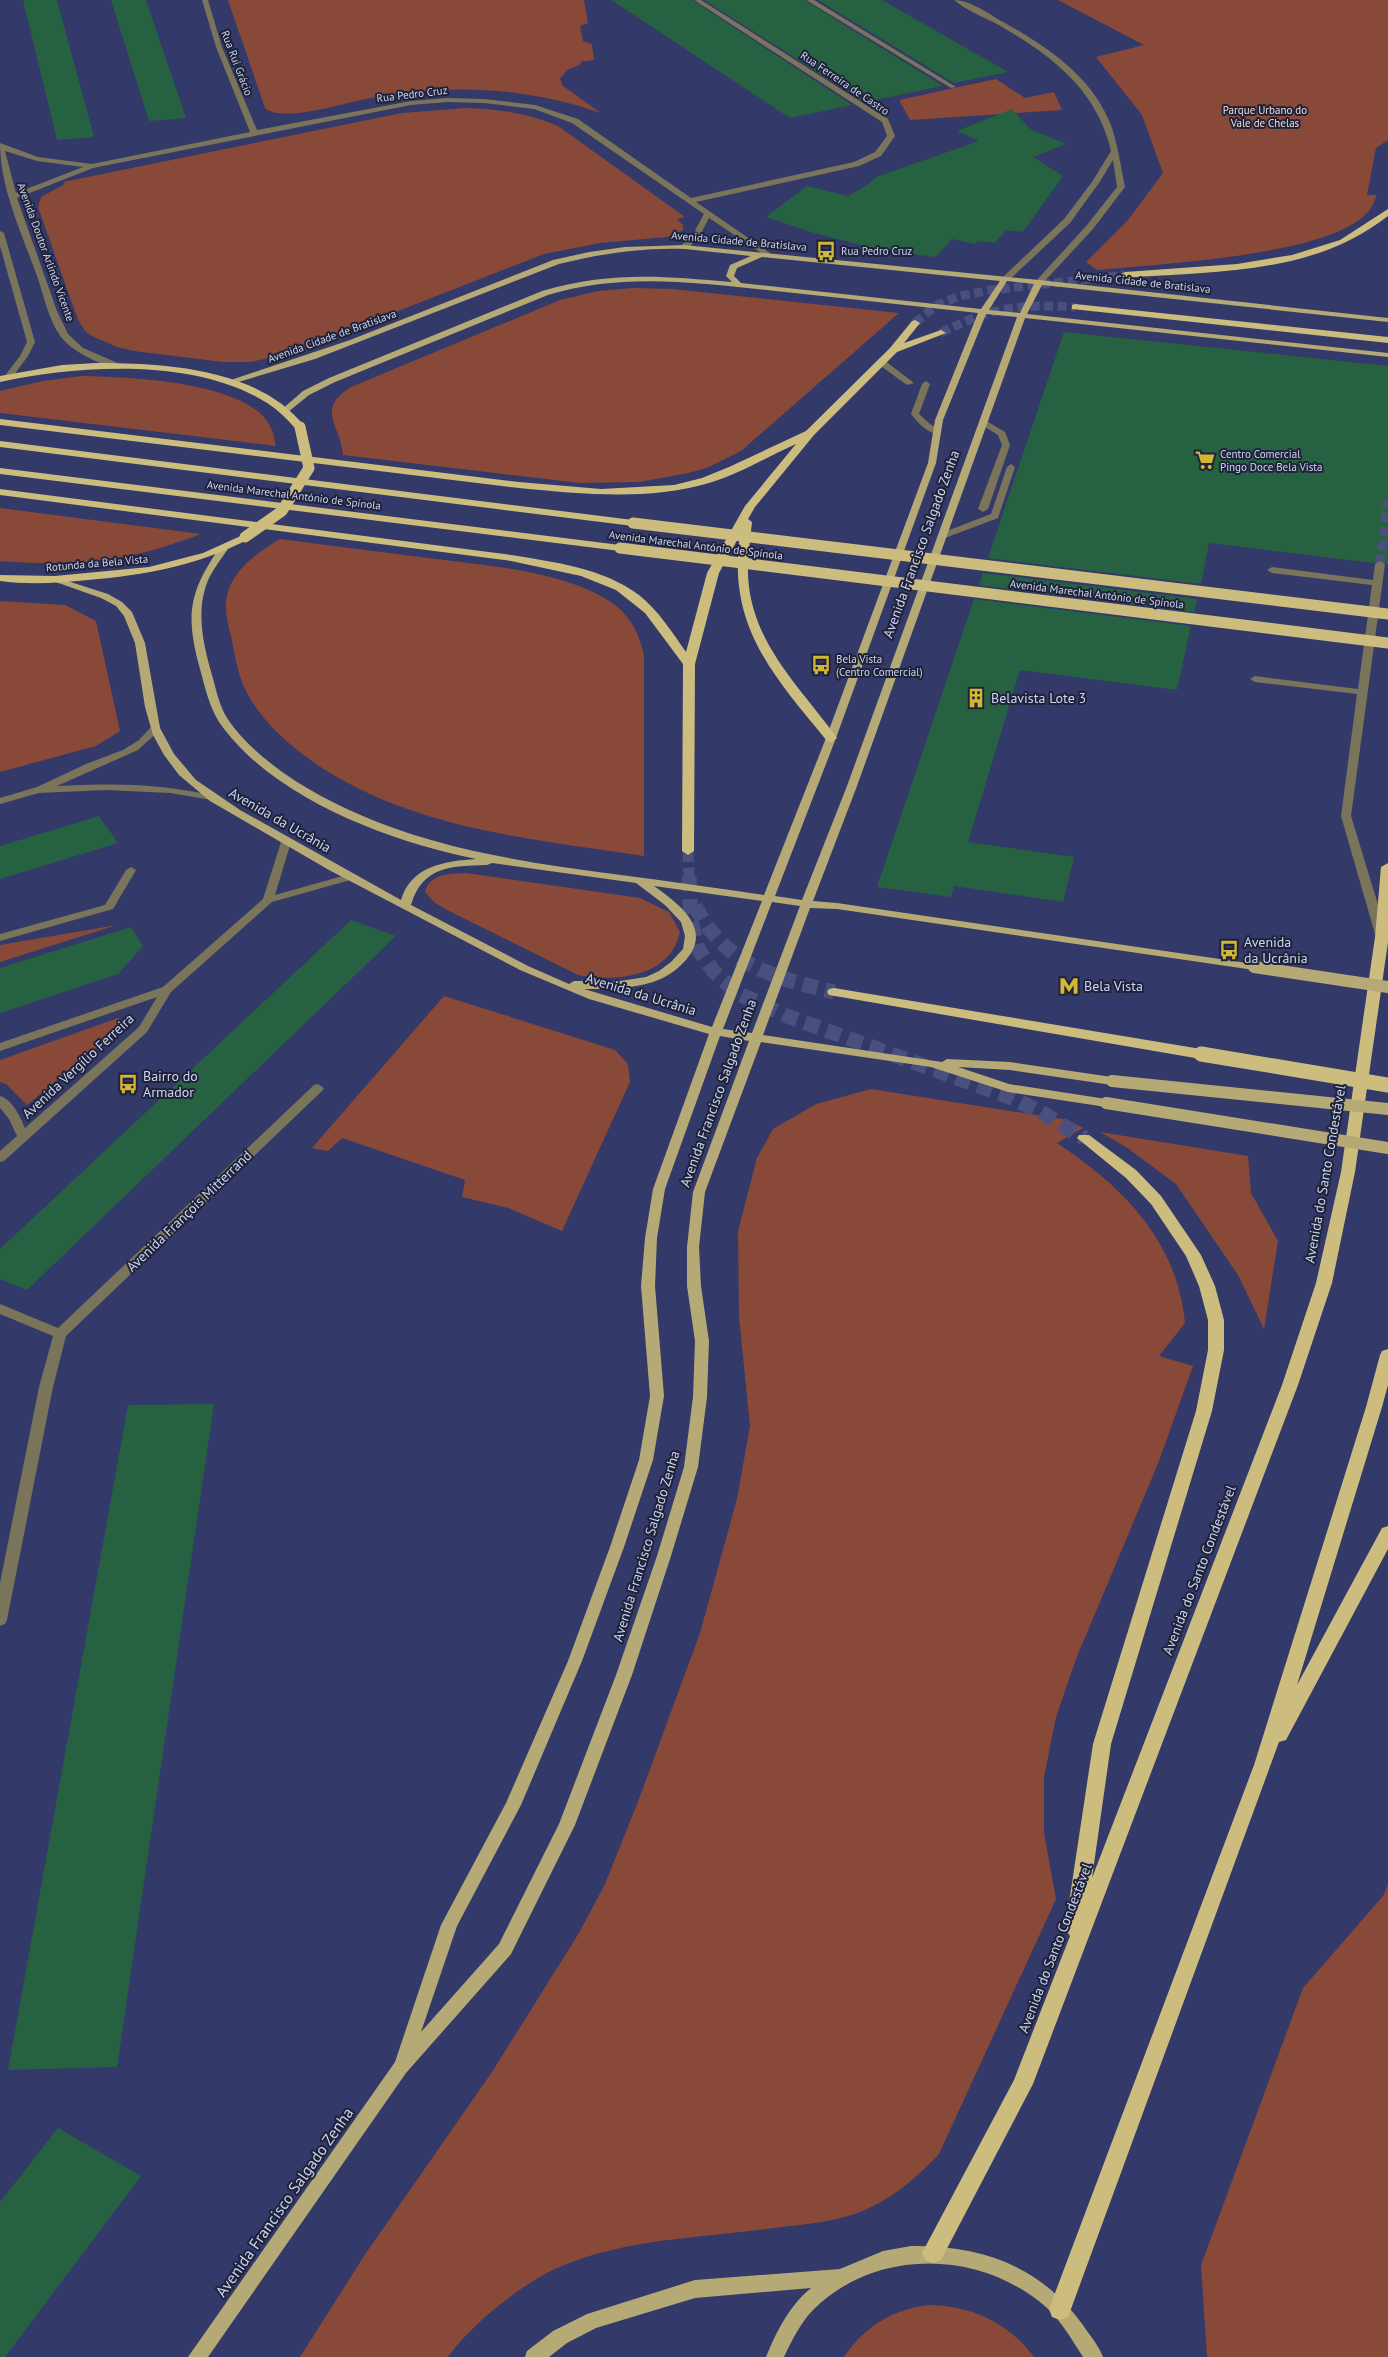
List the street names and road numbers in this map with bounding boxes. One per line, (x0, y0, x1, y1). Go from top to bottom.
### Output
street label: Rua Rui Grácio (218, 28, 256, 98)
street label: Rua Ferreira de Castro (798, 48, 892, 118)
street label: Rua Pedro Cruz (376, 83, 448, 105)
street label: Avenida Doutor Arlindo Vicente (14, 181, 78, 324)
street label: Avenida Cidade de Bratislava (671, 228, 807, 254)
street label: Avenida Cidade de Bratislava (1075, 268, 1211, 296)
street label: Avenida Cidade de Bratislava (266, 306, 398, 366)
street label: Avenida Francisco Salgado Zenha (879, 448, 963, 640)
street label: Avenida Marechal António de Spínola (206, 477, 382, 513)
street label: Avenida Marechal António de Spínola (608, 527, 784, 563)
street label: Rotunda da Bela Vista (45, 552, 149, 574)
street label: Avenida Marechal António de Spínola (1009, 576, 1185, 612)
street label: Avenida da Ucrânia (226, 784, 334, 857)
street label: Avenida da Ucrânia (584, 969, 699, 1019)
street label: Avenida Francisco Salgado Zenha (676, 997, 760, 1189)
street label: Avenida Vergílio Ferreira (18, 1009, 138, 1123)
street label: Avenida do Santo Condestável (1300, 1084, 1350, 1264)
street label: Avenida François Mitterrand (123, 1146, 255, 1276)
street label: Avenida Francisco Salgado Zenha (608, 1448, 684, 1644)
street label: Avenida do Santo Condestável (1158, 1483, 1240, 1657)
street label: Avenida do Santo Condestável (1014, 1861, 1096, 2035)
street label: Avenida Francisco Salgado Zenha (211, 2103, 357, 2301)

